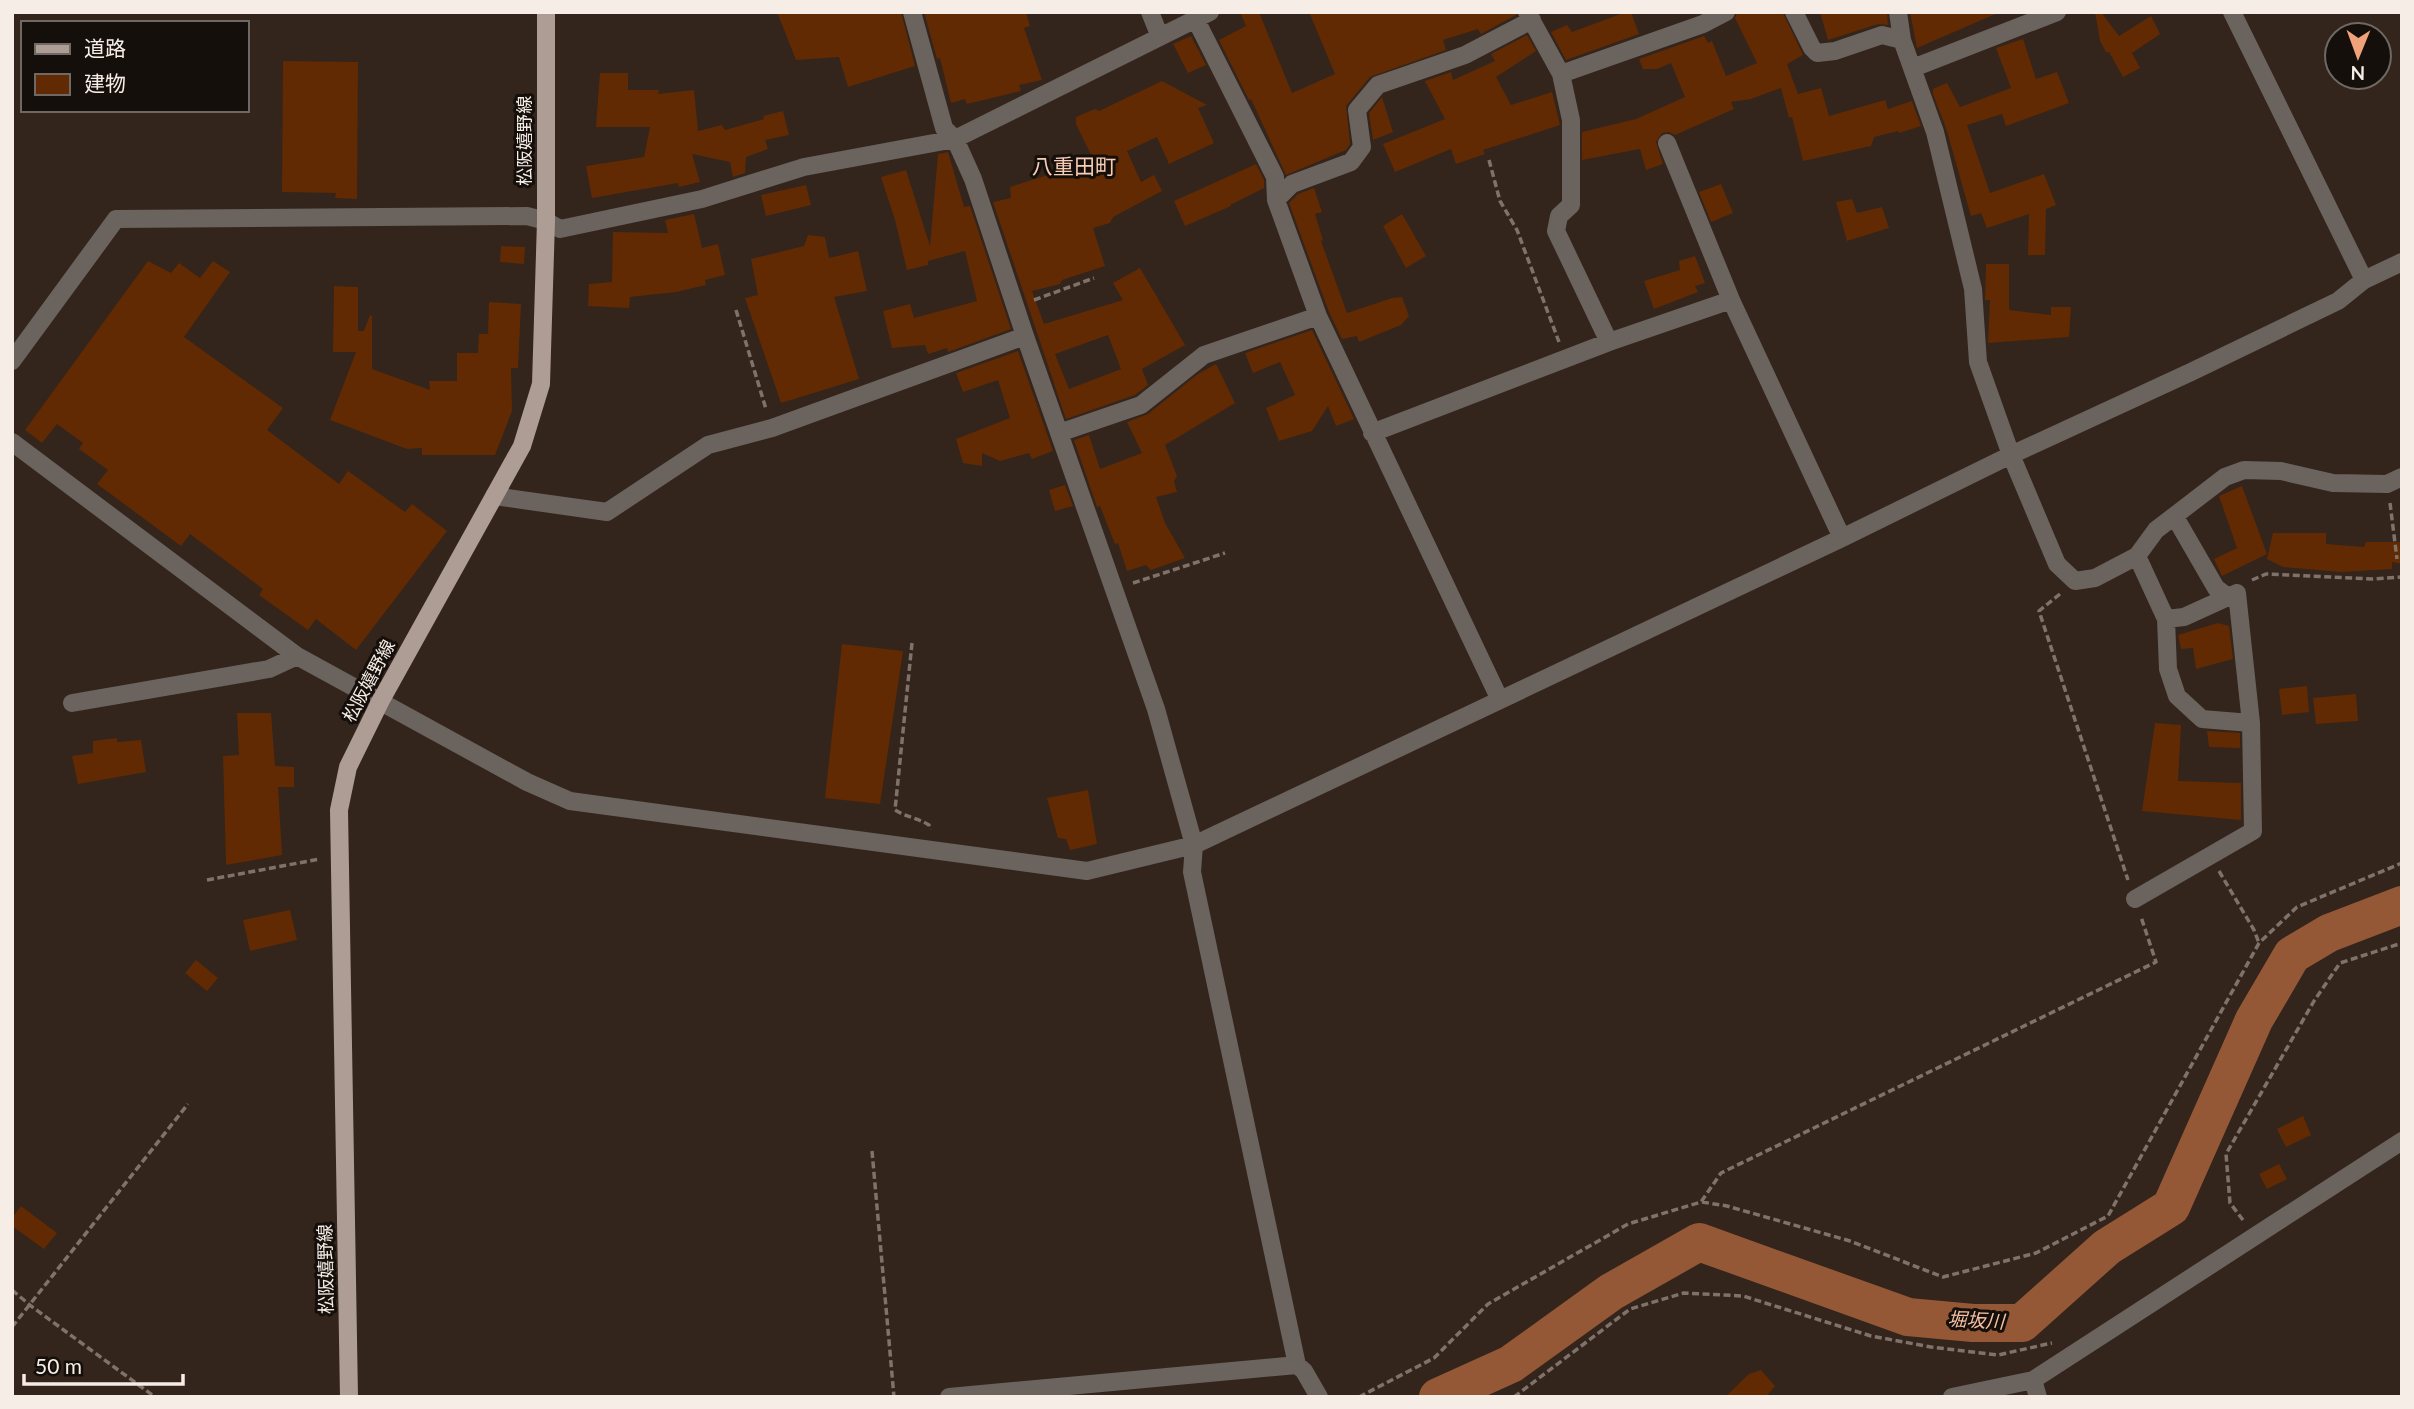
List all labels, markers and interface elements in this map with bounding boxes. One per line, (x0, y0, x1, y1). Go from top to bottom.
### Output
legend (21, 21, 248, 112)
north arrow (2323, 21, 2393, 91)
text: 道路 (84, 35, 126, 60)
text: N (2350, 62, 2365, 85)
text: 建物 (84, 70, 126, 95)
street label: 松阪嬉野線 (513, 96, 535, 186)
district label: 八重田町 (1032, 153, 1116, 178)
street label: 松阪嬉野線 (337, 636, 399, 725)
street label: 松阪嬉野線 (313, 1224, 337, 1314)
water label: 堀坂川 (1947, 1307, 2007, 1333)
scale bar (24, 1342, 184, 1386)
text: 50 m (35, 1353, 82, 1378)

